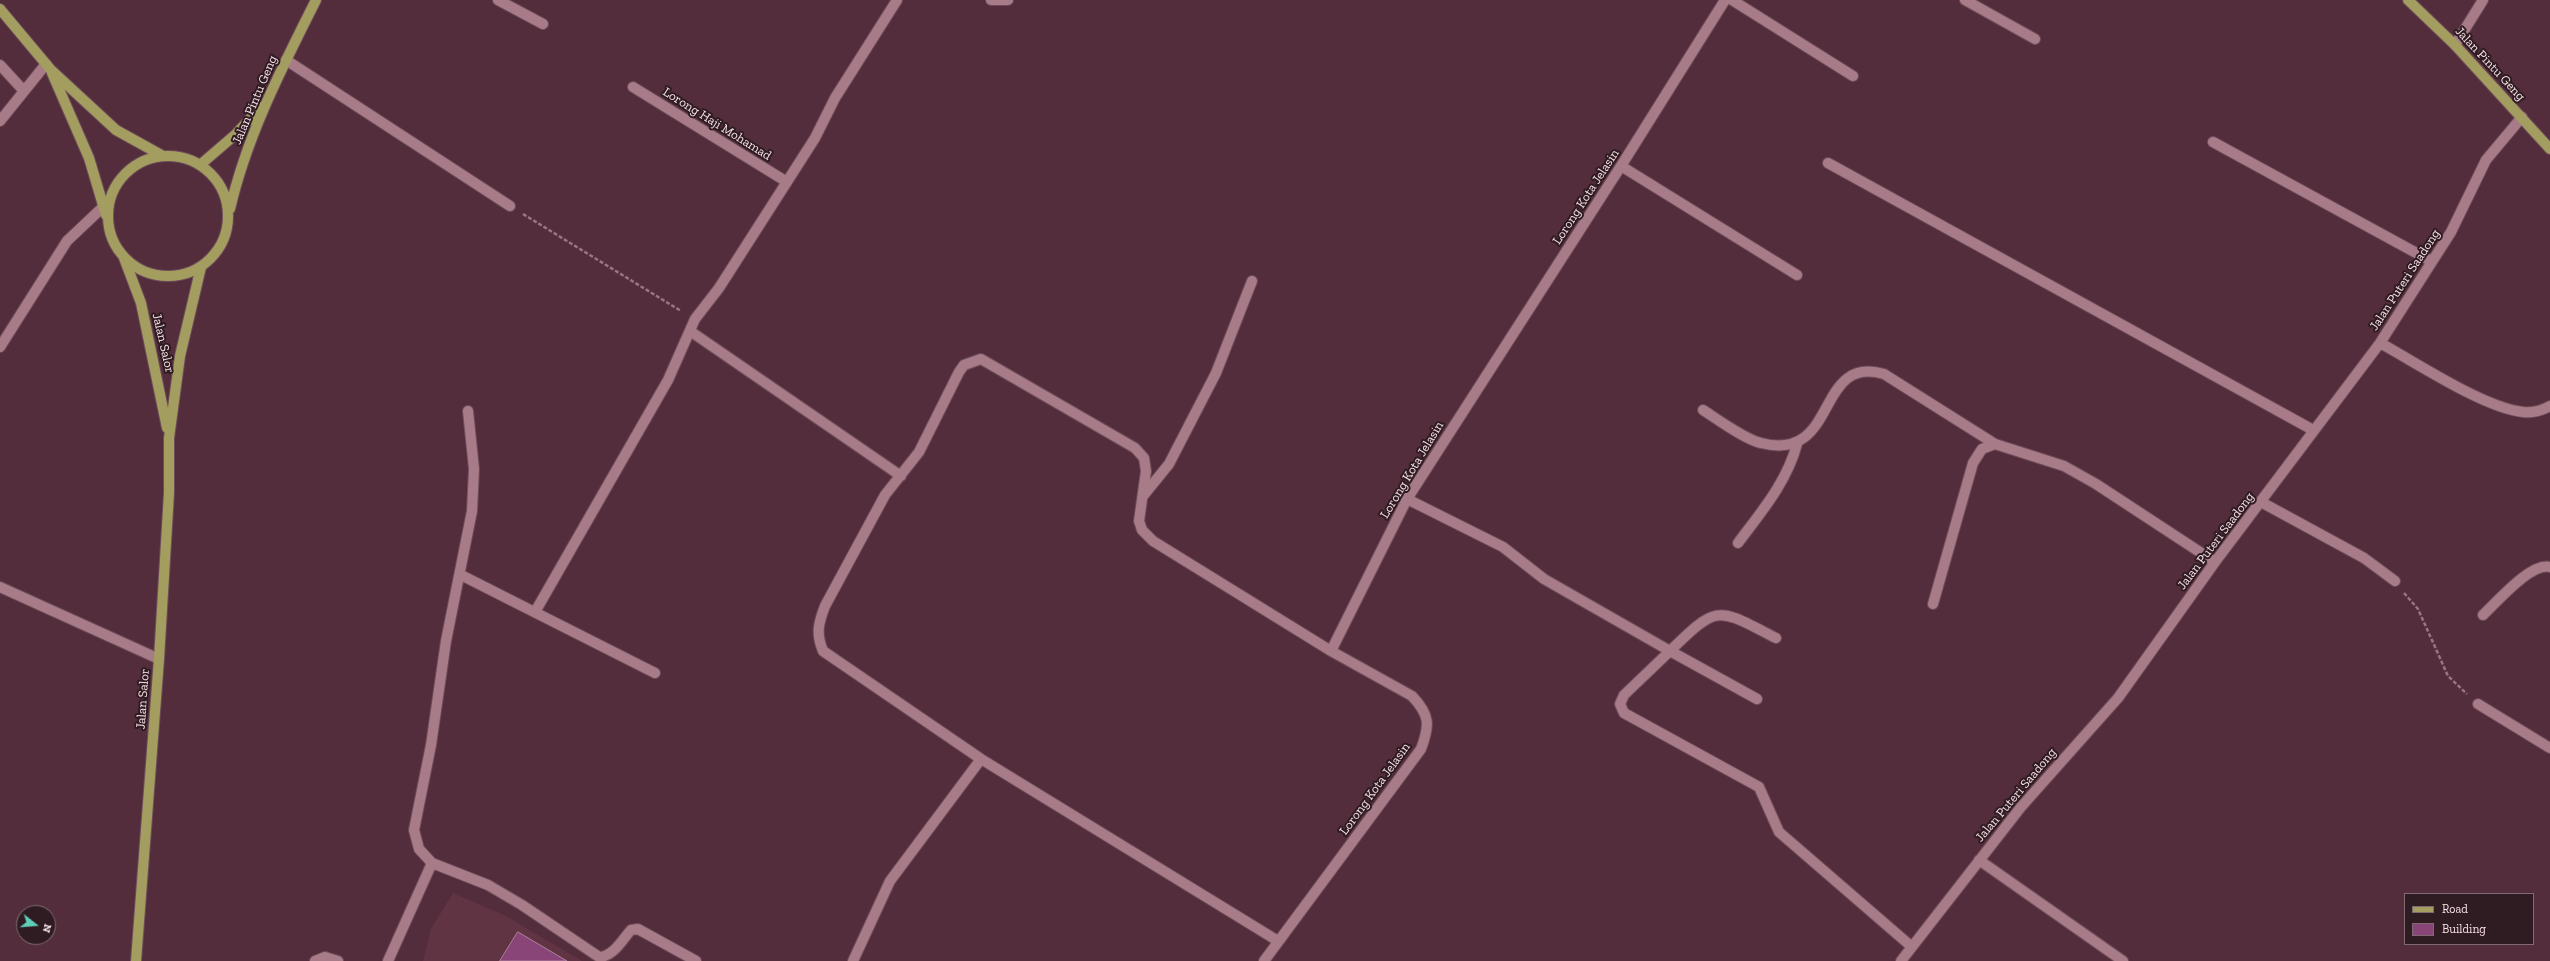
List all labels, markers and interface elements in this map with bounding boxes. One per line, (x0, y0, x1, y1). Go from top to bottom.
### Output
street label: Jalan Pintu Geng (2452, 24, 2528, 104)
street label: Jalan Pintu Geng (229, 53, 281, 147)
street label: Lorong Haji Mohamad (660, 84, 774, 164)
street label: Lorong Kota Jelasin (1549, 146, 1623, 248)
street label: Jalan Puteri Saadong (2366, 226, 2444, 334)
street label: Jalan Salor (149, 312, 177, 374)
street label: Lorong Kota Jelasin (1377, 419, 1447, 521)
street label: Jalan Puteri Saadong (2174, 489, 2258, 593)
street label: Jalan Salor (133, 668, 153, 730)
street label: Lorong Kota Jelasin (1336, 740, 1414, 838)
street label: Jalan Puteri Saadong (1972, 745, 2060, 845)
legend (2404, 893, 2534, 945)
text: Road (2442, 902, 2468, 916)
north arrow (16, 905, 56, 945)
text: N (40, 922, 54, 934)
text: Building (2442, 922, 2486, 936)

